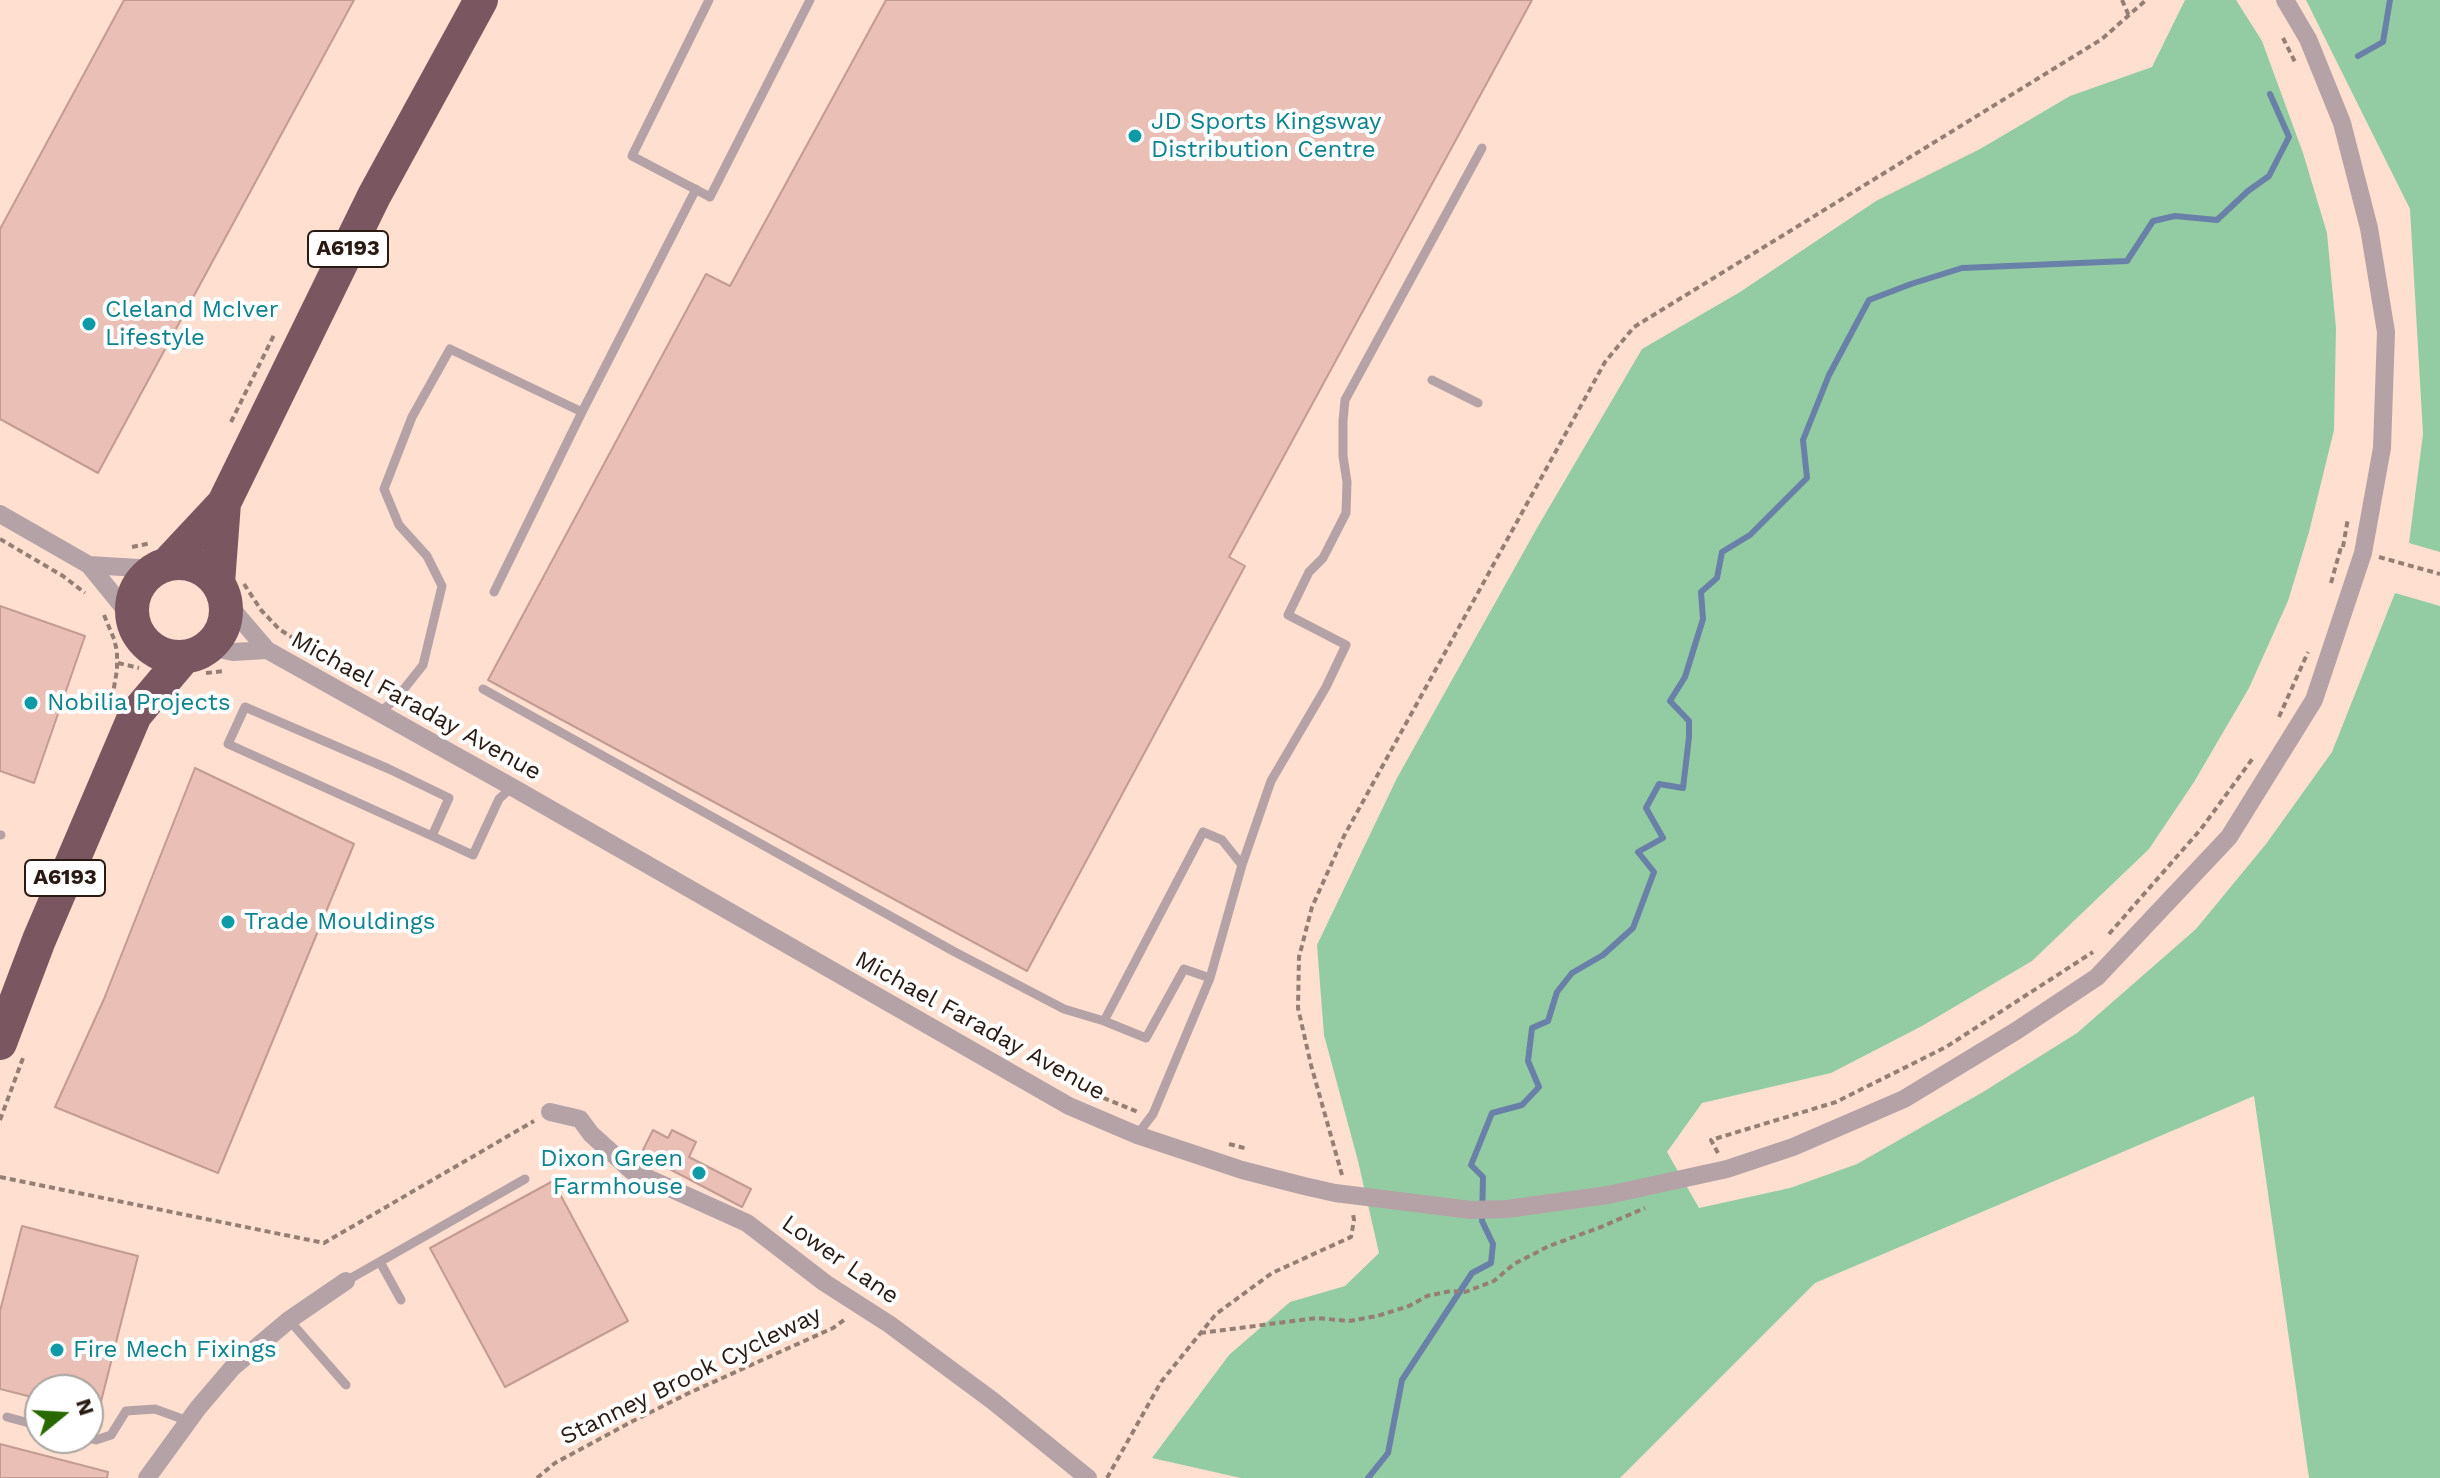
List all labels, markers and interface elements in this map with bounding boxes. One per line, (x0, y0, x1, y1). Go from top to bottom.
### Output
place label: JD Sports Kingsway Distribution Centre (1151, 108, 1381, 164)
marker: JD Sports Kingsway Distribution Centre (1126, 127, 1144, 145)
road number: A6193 (308, 231, 388, 267)
place label: Cleland McIver Lifestyle (105, 296, 279, 352)
marker: Cleland McIver Lifestyle (80, 315, 98, 333)
street label: Michael Faraday Avenue (286, 625, 546, 787)
place label: Nobilia Projects (47, 689, 231, 717)
marker: Nobilia Projects (22, 694, 40, 712)
road number: A6193 (25, 860, 105, 896)
place label: Trade Mouldings (244, 908, 436, 936)
marker: Trade Mouldings (219, 913, 237, 931)
street label: Michael Faraday Avenue (850, 945, 1110, 1107)
place label: Dixon Green Farmhouse (540, 1145, 683, 1201)
marker: Dixon Green Farmhouse (690, 1164, 708, 1182)
street label: Lower Lane (776, 1209, 904, 1311)
street label: Stanney Brook Cycleway (556, 1300, 826, 1452)
place label: Fire Mech Fixings (73, 1336, 277, 1364)
marker: Fire Mech Fixings (48, 1341, 66, 1359)
north arrow (24, 1374, 104, 1454)
text: N (71, 1395, 100, 1419)

